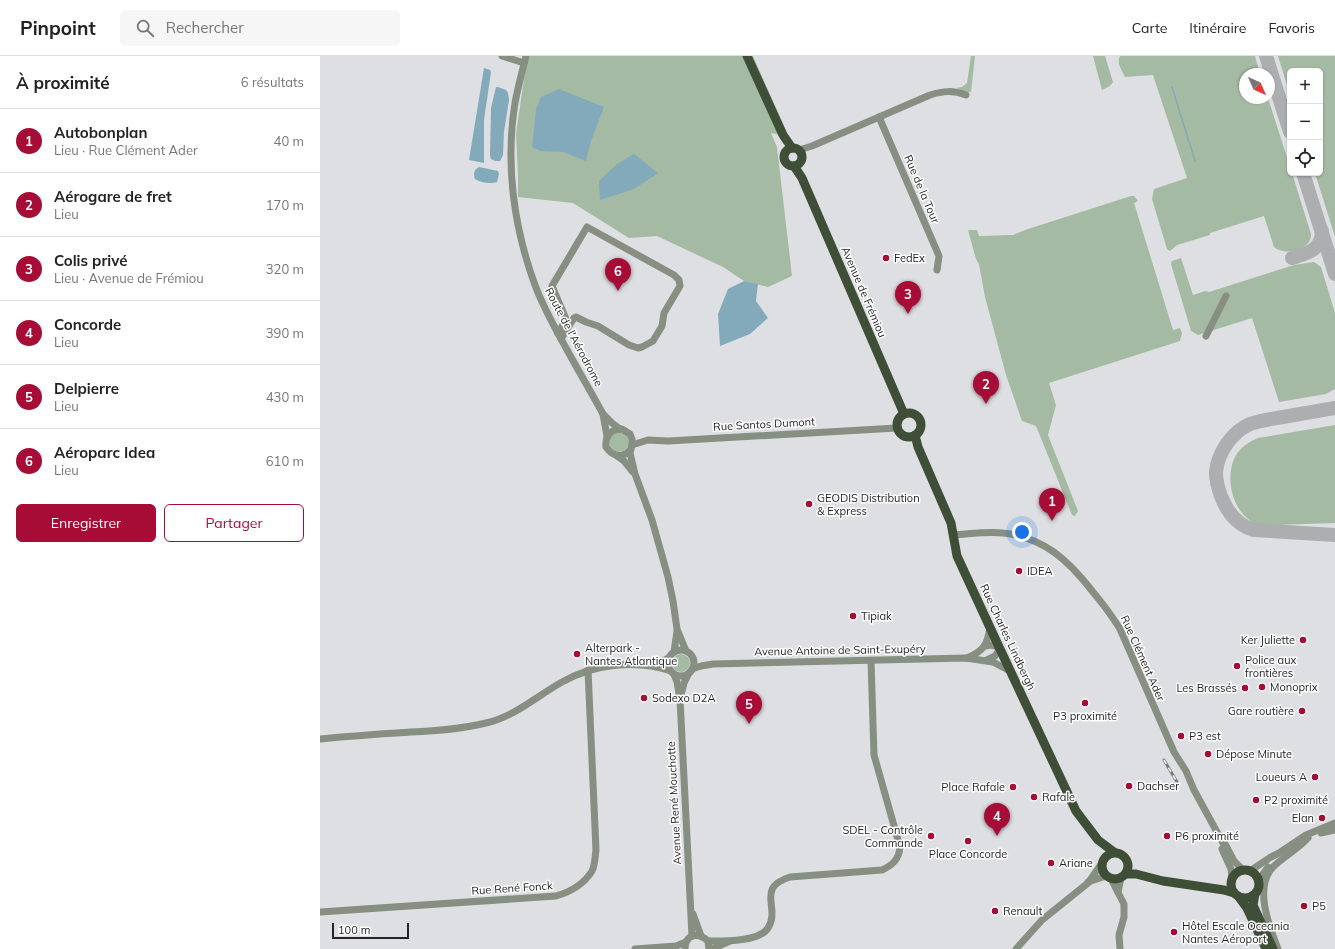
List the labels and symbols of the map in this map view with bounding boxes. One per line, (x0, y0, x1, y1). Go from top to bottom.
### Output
north arrow (1239, 68, 1275, 104)
street label: Rue de la Tour (901, 153, 943, 225)
street label: Avenue de Frémiou (839, 244, 889, 340)
place label: FedEx (894, 251, 925, 265)
marker: FedEx (881, 253, 891, 263)
pin: 6 (605, 258, 631, 291)
pin: 3 (895, 281, 921, 314)
street label: Route de l'Aérodrome (542, 285, 606, 389)
pin: 2 (973, 371, 999, 404)
street label: Rue Santos Dumont (713, 414, 815, 434)
pin: 1 (1039, 488, 1065, 521)
place label: GEODIS Distribution & Express (817, 491, 920, 518)
marker: GEODIS Distribution & Express (804, 499, 814, 509)
your location (1012, 522, 1032, 542)
place label: IDEA (1027, 564, 1052, 578)
marker: IDEA (1014, 566, 1024, 576)
street label: Rue Charles Lindbergh (977, 582, 1039, 692)
place label: Tipiak (861, 609, 892, 623)
marker: Tipiak (848, 611, 858, 621)
street label: Rue Clément Ader (1118, 613, 1168, 703)
place label: Ker Juliette (1241, 633, 1295, 647)
marker: Ker Juliette (1298, 635, 1308, 645)
place label: Alterpark - Nantes Atlantique (585, 641, 677, 668)
street label: Avenue Antoine de Saint-Exupéry (754, 642, 926, 658)
marker: Alterpark - Nantes Atlantique (572, 649, 582, 659)
place label: Police aux frontières (1245, 653, 1297, 680)
marker: Police aux frontières (1232, 661, 1242, 671)
place label: Monoprix (1270, 680, 1318, 694)
place label: Les Brassés (1176, 681, 1237, 695)
marker: Monoprix (1257, 682, 1267, 692)
marker: Les Brassés (1240, 683, 1250, 693)
place label: Sodexo D2A (652, 691, 716, 705)
pin: 5 (736, 691, 762, 724)
marker: Sodexo D2A (639, 693, 649, 703)
marker: P3 proximité (1080, 698, 1090, 708)
place label: Gare routière (1228, 704, 1294, 718)
marker: Gare routière (1297, 706, 1307, 716)
place label: P3 proximité (1053, 709, 1117, 723)
place label: P3 est (1189, 729, 1221, 743)
marker: P3 est (1176, 731, 1186, 741)
street label: Avenue René Mouchotte (664, 741, 684, 865)
place label: Dépose Minute (1216, 747, 1292, 761)
marker: Dépose Minute (1203, 749, 1213, 759)
place label: Loueurs A (1256, 770, 1307, 784)
marker: Loueurs A (1310, 772, 1320, 782)
place label: Dachser (1137, 779, 1179, 793)
place label: Place Rafale (941, 780, 1005, 794)
marker: Dachser (1124, 781, 1134, 791)
marker: Place Rafale (1008, 782, 1018, 792)
place label: Rafale (1042, 790, 1075, 804)
marker: Rafale (1029, 792, 1039, 802)
place label: P2 proximité (1264, 793, 1328, 807)
marker: P2 proximité (1251, 795, 1261, 805)
pin: 4 (984, 803, 1010, 836)
place label: Elan (1292, 811, 1314, 825)
marker: Elan (1317, 813, 1327, 823)
place label: SDEL - Contrôle Commande (842, 823, 923, 850)
place label: P6 proximité (1175, 829, 1239, 843)
marker: SDEL - Contrôle Commande (926, 831, 936, 841)
marker: P6 proximité (1162, 831, 1172, 841)
marker: Place Concorde (963, 836, 973, 846)
place label: Place Concorde (929, 847, 1007, 861)
place label: Ariane (1059, 856, 1093, 870)
marker: Ariane (1046, 858, 1056, 868)
street label: Rue René Fonck (471, 878, 553, 898)
place label: P5 (1312, 899, 1326, 913)
marker: P5 (1299, 901, 1309, 911)
place label: Renault (1003, 904, 1042, 918)
marker: Renault (990, 906, 1000, 916)
place label: Hôtel Escale Oceania Nantes Aéroport (1182, 919, 1289, 946)
scale bar (332, 921, 409, 940)
marker: Hôtel Escale Oceania Nantes Aéroport (1169, 927, 1179, 937)

